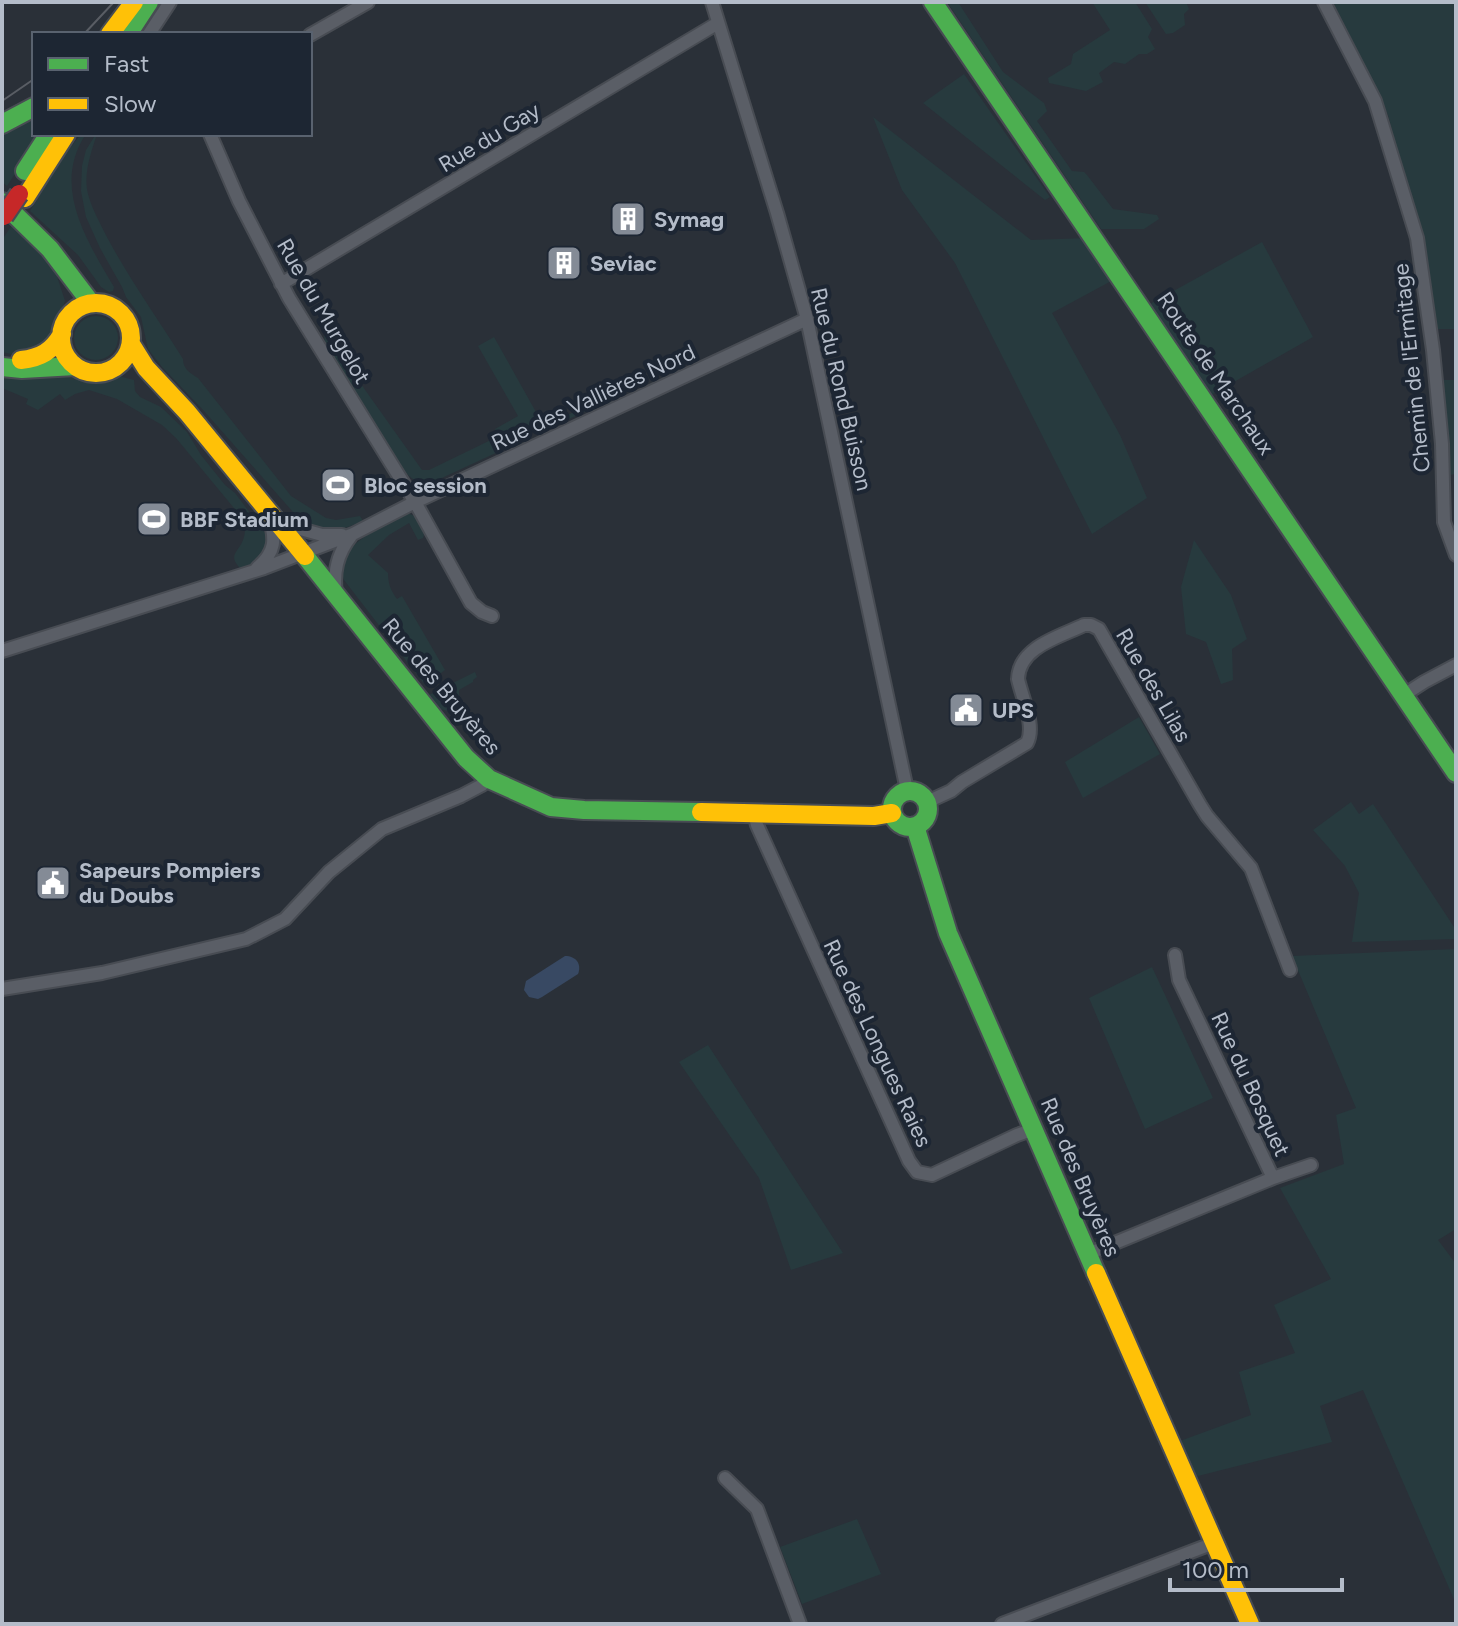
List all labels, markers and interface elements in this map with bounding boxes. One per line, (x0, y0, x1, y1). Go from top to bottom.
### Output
legend (32, 32, 312, 136)
text: Fast (104, 49, 149, 78)
text: Slow (104, 89, 157, 118)
street label: Rue du Gay (434, 96, 545, 178)
building icon: Symag (609, 200, 647, 238)
place label: Symag (654, 206, 724, 233)
street label: Rue du Murgelot (271, 234, 376, 389)
building icon: Seviac (545, 244, 583, 282)
place label: Seviac (590, 250, 657, 277)
street label: Chemin de l'Ermitage (1387, 262, 1436, 474)
street label: Rue du Rond Buisson (805, 285, 878, 493)
street label: Route de Marchaux (1151, 287, 1280, 460)
street label: Rue des Vallières Nord (487, 338, 699, 457)
sports icon: Bloc session (319, 466, 357, 504)
place label: Bloc session (364, 472, 487, 499)
sports icon: BBF Stadium (135, 500, 173, 538)
place label: BBF Stadium (180, 506, 309, 533)
street label: Rue des Bruyères (377, 612, 507, 760)
street label: Rue des Lilas (1110, 624, 1197, 747)
public building icon: UPS (947, 691, 985, 729)
place label: UPS (992, 697, 1034, 724)
place label: Sapeurs Pompiers du Doubs (79, 857, 261, 909)
public building icon: Sapeurs Pompiers du Doubs (34, 864, 72, 902)
street label: Rue des Longues Raies (818, 935, 937, 1151)
street label: Rue du Bosquet (1205, 1008, 1296, 1161)
street label: Rue des Bruyères (1035, 1094, 1126, 1261)
scale bar (1170, 1542, 1342, 1592)
text: 100 m (1182, 1555, 1249, 1584)

